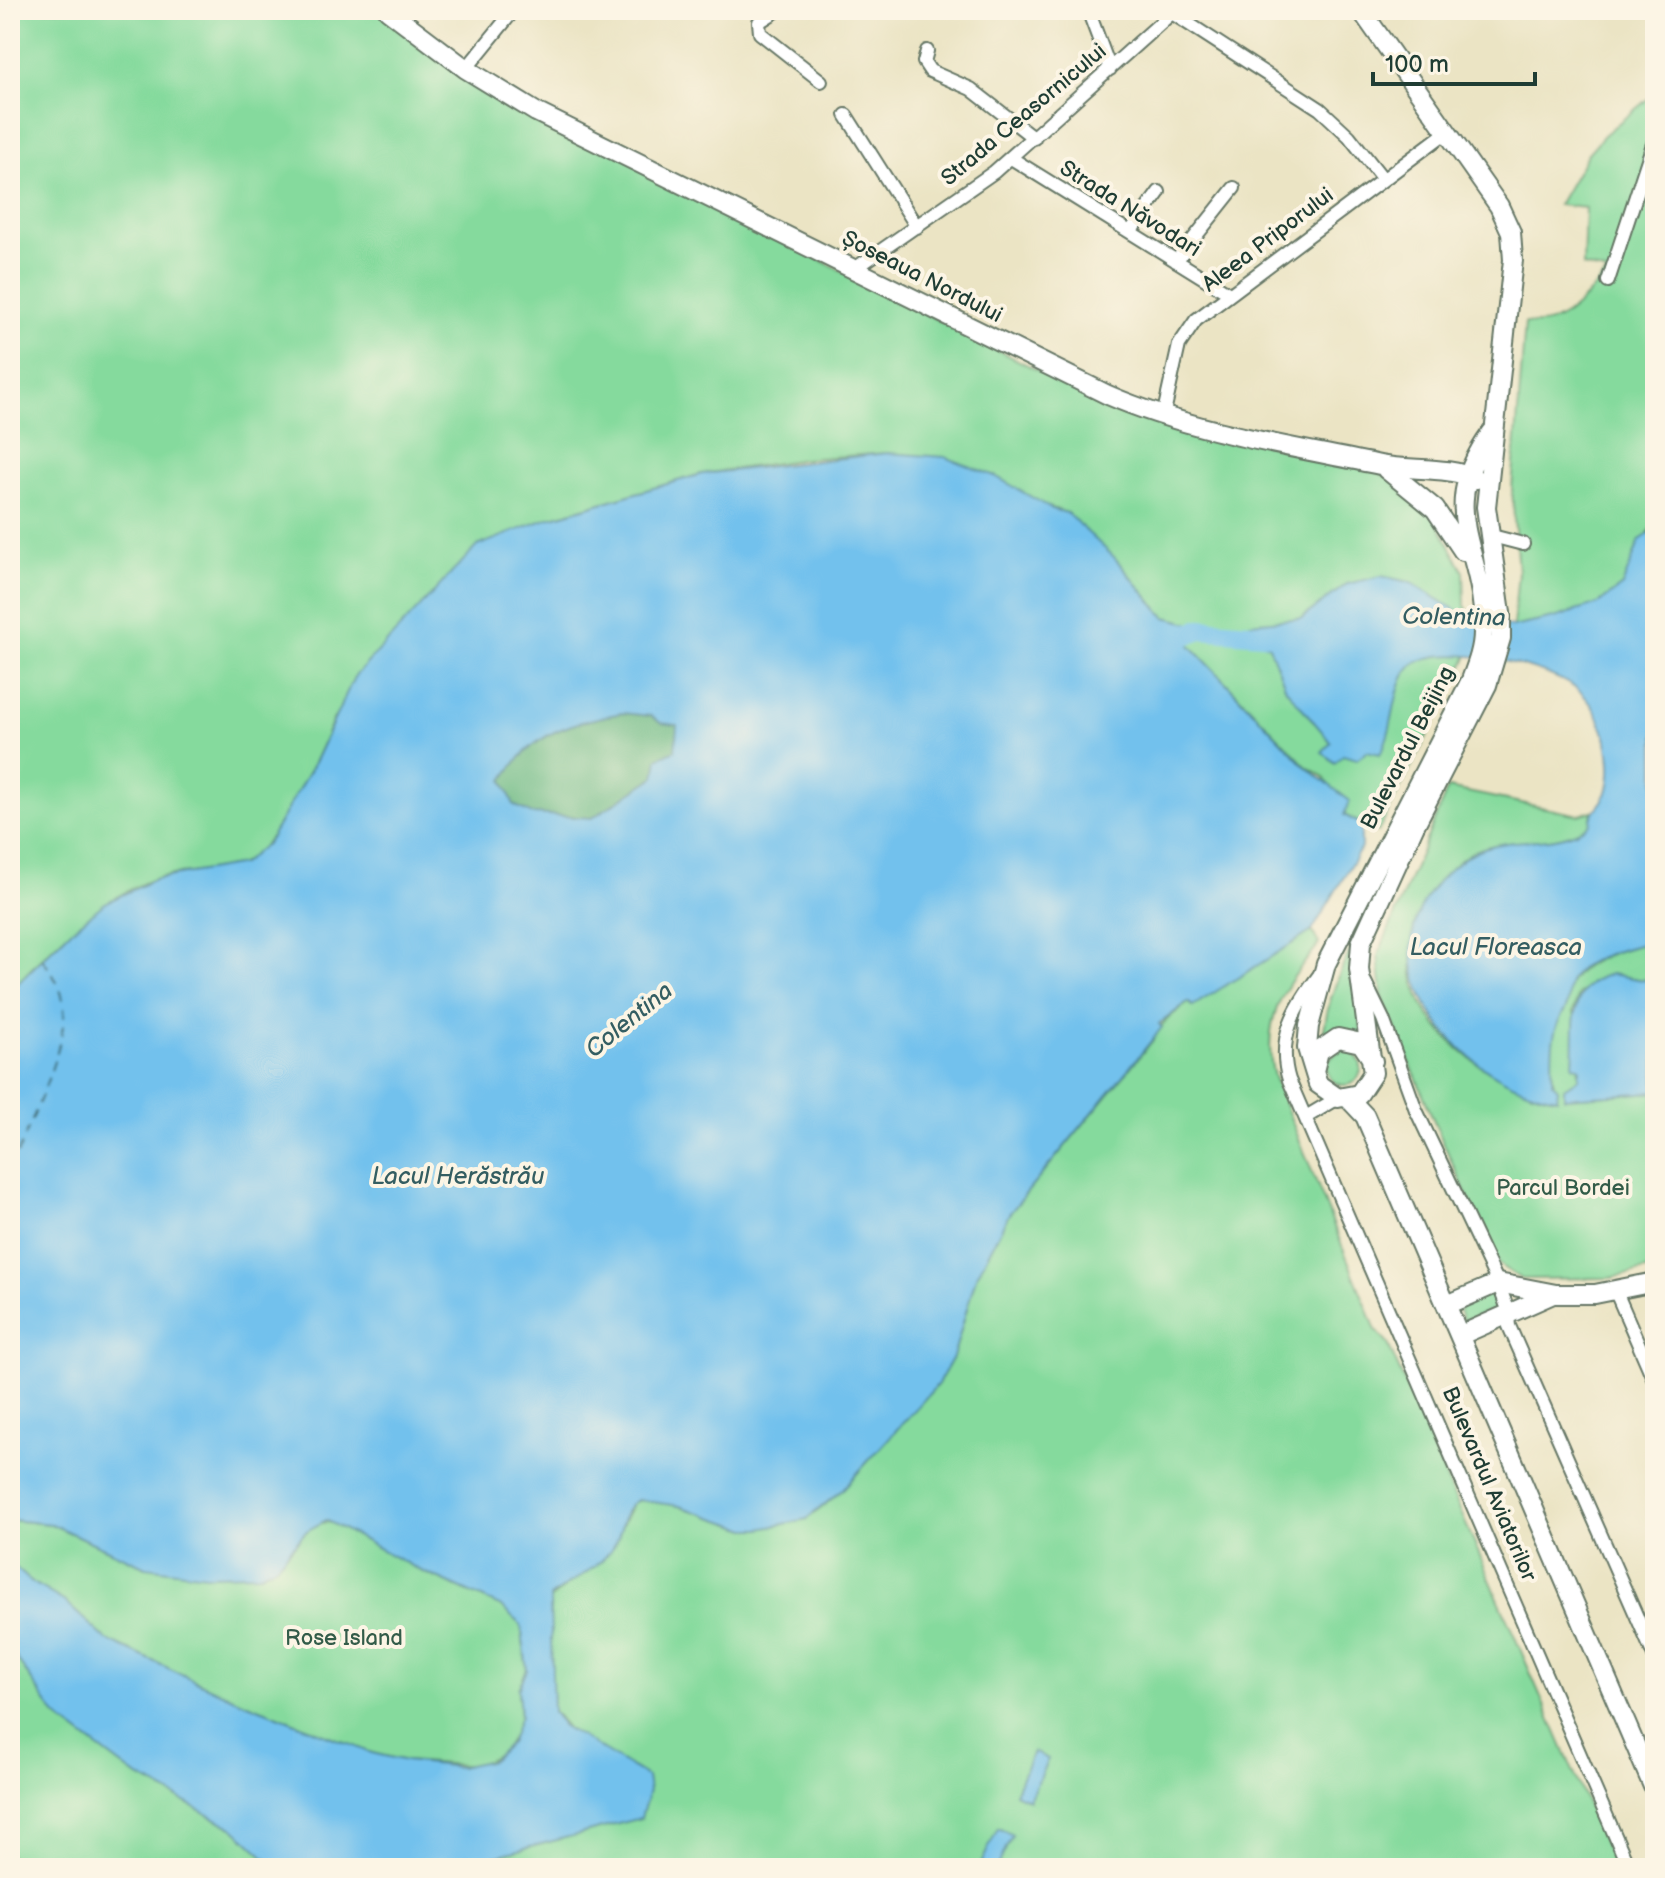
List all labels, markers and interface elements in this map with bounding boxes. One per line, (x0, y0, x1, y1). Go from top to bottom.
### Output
scale bar (1373, 36, 1535, 86)
street label: Strada Ceasornicului (936, 38, 1112, 192)
text: 100 m (1385, 50, 1449, 79)
street label: Strada Năvodari (1055, 155, 1205, 263)
street label: Aleea Priporului (1197, 182, 1339, 298)
street label: Șoseaua Nordului (837, 225, 1007, 329)
water label: Colentina (1402, 602, 1506, 632)
street label: Bulevardul Beijing (1355, 662, 1461, 834)
water label: Lacul Floreasca (1410, 933, 1582, 962)
water label: Colentina (580, 976, 678, 1064)
water label: Lacul Herăstrău (372, 1162, 544, 1191)
park label: Parcul Bordei (1496, 1175, 1630, 1202)
street label: Bulevardul Aviatorilor (1436, 1383, 1543, 1586)
park label: Rose Island (285, 1625, 403, 1652)

